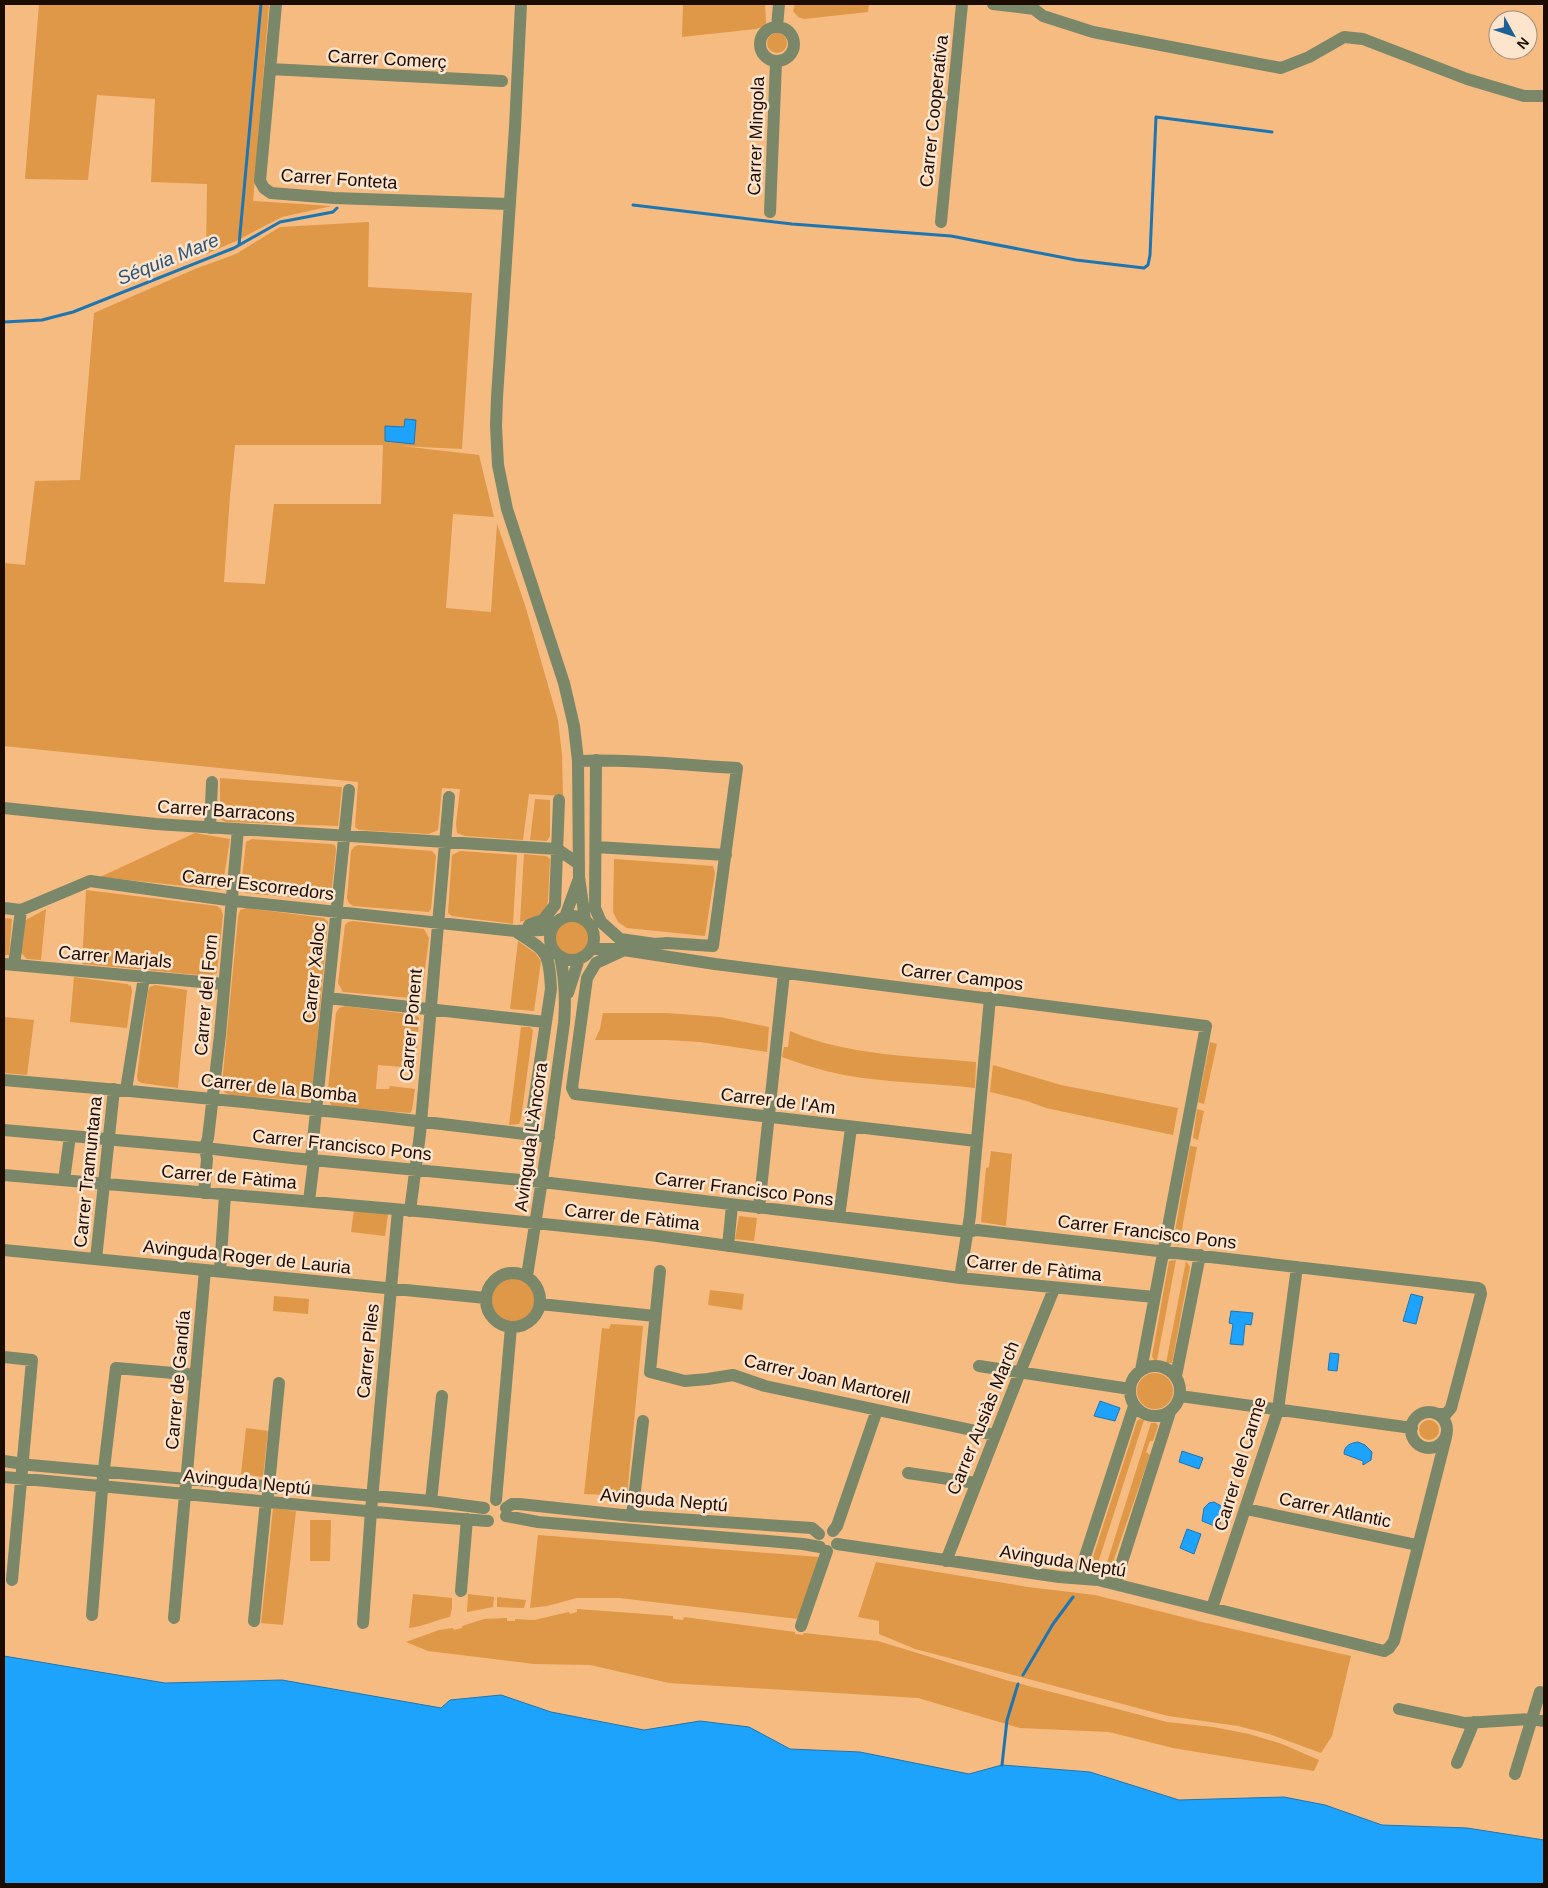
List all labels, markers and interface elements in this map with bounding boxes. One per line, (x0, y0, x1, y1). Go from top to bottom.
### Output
north arrow (1488, 10, 1538, 60)
street label: Carrer Cooperativa (916, 33, 952, 188)
text: N (1514, 34, 1532, 52)
street label: Carrer Comerç (327, 46, 447, 72)
street label: Carrer Mingola (744, 75, 768, 196)
street label: Carrer Fonteta (280, 165, 399, 193)
water label: Séquia Mare (114, 229, 222, 289)
street label: Carrer Barracons (156, 796, 296, 826)
street label: Carrer Escorredors (181, 866, 335, 904)
street label: Carrer Xaloc (299, 922, 329, 1024)
street label: Carrer del Forn (191, 933, 221, 1057)
street label: Carrer Marjals (57, 942, 173, 972)
street label: Carrer Campos (900, 960, 1024, 994)
street label: Carrer Ponent (396, 968, 426, 1082)
street label: Avinguda L'Àncora (511, 1060, 551, 1213)
street label: Carrer de la Bomba (200, 1070, 359, 1106)
street label: Carrer de l'Am (719, 1084, 837, 1118)
street label: Carrer Tramuntana (70, 1094, 106, 1249)
street label: Carrer Francisco Pons (251, 1126, 433, 1164)
street label: Carrer de Fàtima (160, 1161, 299, 1193)
street label: Carrer Francisco Pons (653, 1168, 835, 1210)
street label: Carrer de Fàtima (563, 1200, 702, 1234)
street label: Carrer Francisco Pons (1056, 1211, 1238, 1253)
street label: Avinguda Roger de Lauria (142, 1236, 353, 1278)
street label: Carrer de Fàtima (965, 1251, 1104, 1285)
street label: Carrer Piles (353, 1303, 383, 1399)
street label: Carrer de Gandía (162, 1308, 194, 1451)
street label: Carrer Ausiàs March (943, 1338, 1023, 1498)
street label: Carrer Joan Martorell (742, 1350, 912, 1408)
street label: Carrer del Carme (1210, 1395, 1270, 1533)
street label: Avinguda Neptú (182, 1465, 312, 1499)
street label: Avinguda Neptú (599, 1484, 729, 1516)
street label: Carrer Atlantic (1277, 1488, 1393, 1532)
street label: Avinguda Neptú (998, 1541, 1128, 1581)

